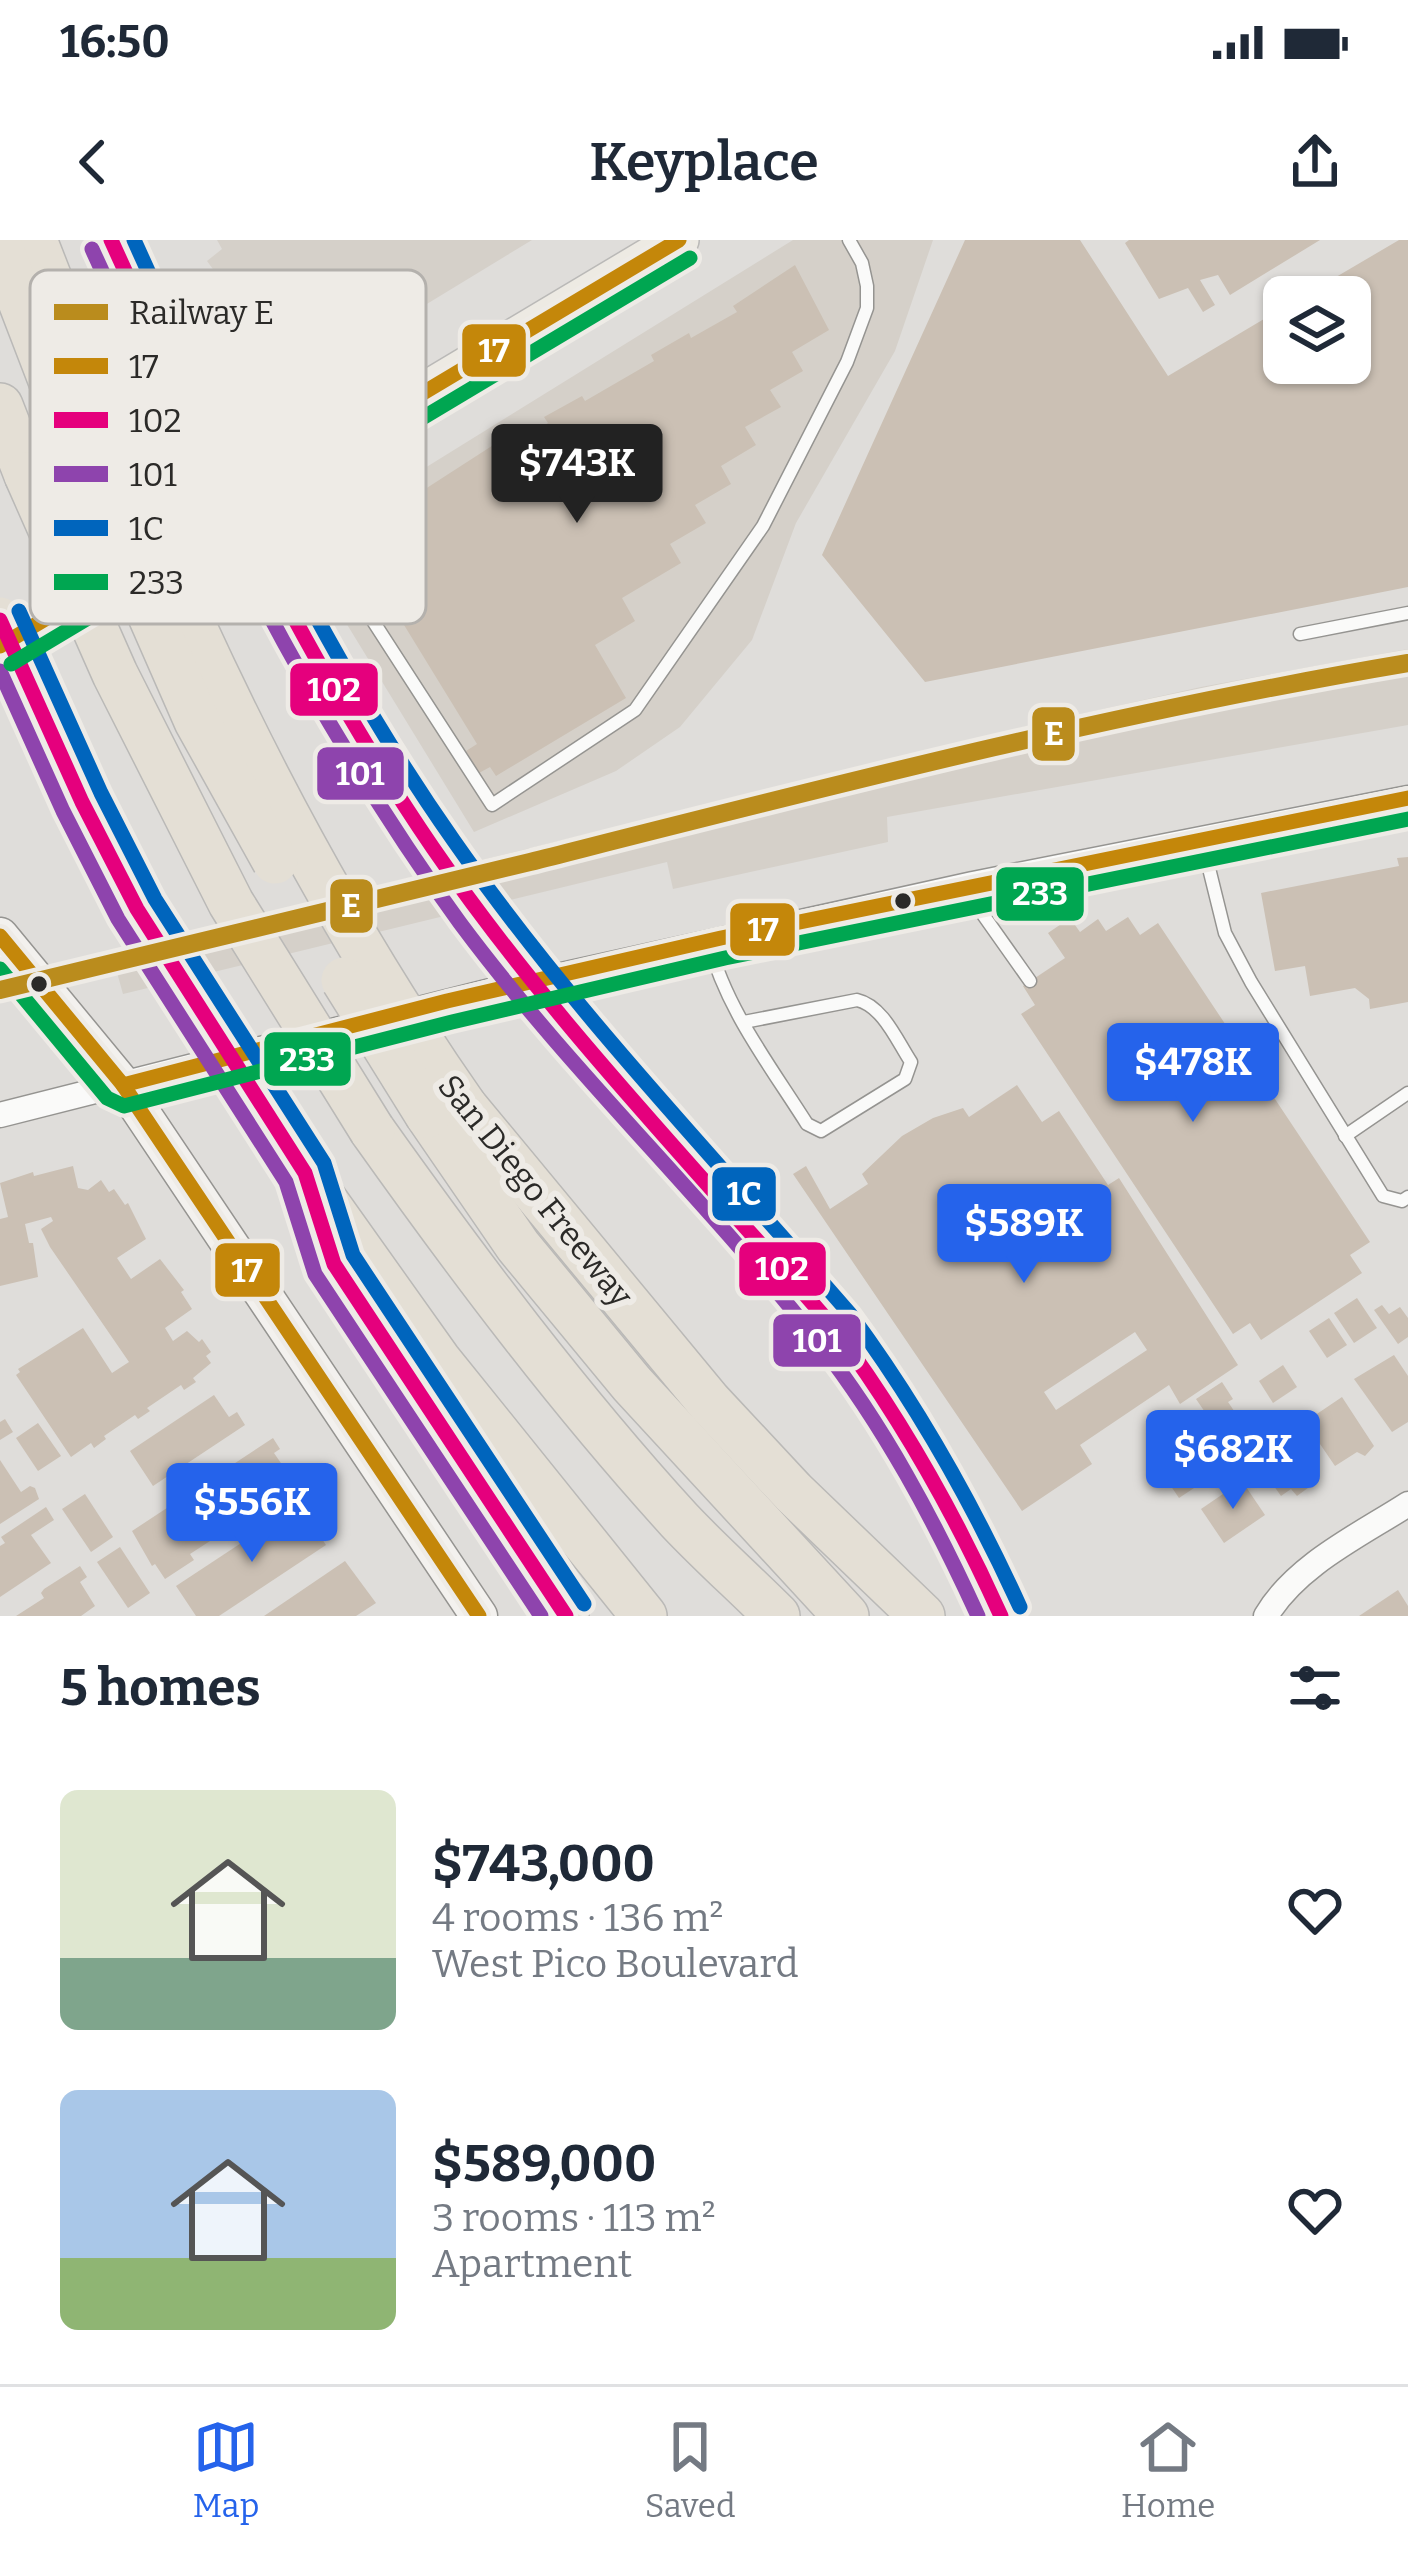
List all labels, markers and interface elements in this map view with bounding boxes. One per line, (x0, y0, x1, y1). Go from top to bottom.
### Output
text: 16:50 (60, 15, 170, 69)
icon: back (60, 129, 126, 195)
icon: share (1282, 129, 1348, 195)
text: Keyplace (589, 130, 819, 194)
legend (30, 270, 426, 624)
map controls (1263, 276, 1371, 384)
button: layers (1263, 276, 1371, 384)
text: Railway E (129, 293, 274, 333)
line badge: 17 (460, 322, 528, 379)
text: 17 (478, 331, 510, 371)
text: 17 (129, 347, 159, 387)
text: 102 (129, 401, 182, 441)
pin: $743K (493, 424, 661, 526)
text: $743K (519, 440, 636, 486)
text: 101 (129, 455, 177, 495)
text: 1C (129, 509, 164, 549)
text: 233 (129, 563, 184, 603)
line badge: 102 (288, 661, 380, 718)
text: 102 (307, 670, 361, 710)
line badge: E (1030, 705, 1077, 763)
text: E (1044, 714, 1064, 754)
line badge: 101 (315, 745, 406, 802)
text: 101 (335, 754, 385, 794)
line badge: 233 (994, 865, 1086, 923)
text: 233 (1012, 874, 1068, 914)
line badge: E (328, 877, 375, 935)
text: E (341, 886, 361, 926)
unlabelled marker (892, 890, 914, 912)
line badge: 17 (728, 901, 797, 958)
text: 17 (747, 910, 779, 950)
unlabelled marker (28, 973, 50, 995)
pin: $478K (1109, 1023, 1277, 1125)
line badge: 233 (262, 1030, 353, 1088)
text: $478K (1134, 1039, 1252, 1085)
text: 233 (279, 1040, 335, 1080)
street label: San Diego Freeway (429, 1067, 641, 1315)
line badge: 1C (710, 1165, 778, 1223)
text: 1C (726, 1174, 762, 1214)
pin: $589K (940, 1184, 1108, 1286)
text: $589K (964, 1200, 1084, 1246)
line badge: 102 (737, 1240, 828, 1298)
line badge: 17 (213, 1241, 282, 1299)
text: 102 (755, 1249, 809, 1289)
text: 17 (231, 1251, 263, 1291)
line badge: 101 (771, 1312, 863, 1369)
text: 101 (792, 1321, 842, 1361)
pin: $682K (1149, 1410, 1317, 1512)
text: $682K (1173, 1426, 1293, 1472)
pin: $556K (168, 1463, 336, 1565)
text: $556K (193, 1479, 311, 1525)
icon: filters (1282, 1655, 1348, 1721)
text: 5 homes (60, 1657, 261, 1719)
text: $743,000 (432, 1833, 655, 1895)
icon: home (156, 1838, 300, 1982)
icon: heart (1282, 1877, 1348, 1943)
text: 4 rooms · 136 m² (432, 1895, 723, 1941)
text: West Pico Boulevard (432, 1941, 799, 1987)
text: $589,000 (432, 2133, 656, 2195)
icon: home (156, 2138, 300, 2282)
icon: heart (1282, 2177, 1348, 2243)
text: 3 rooms · 113 m² (432, 2195, 716, 2241)
text: Apartment (432, 2241, 632, 2287)
tab: Map (193, 2414, 259, 2526)
tab: Saved (645, 2414, 735, 2526)
tab: Home (1121, 2414, 1215, 2526)

